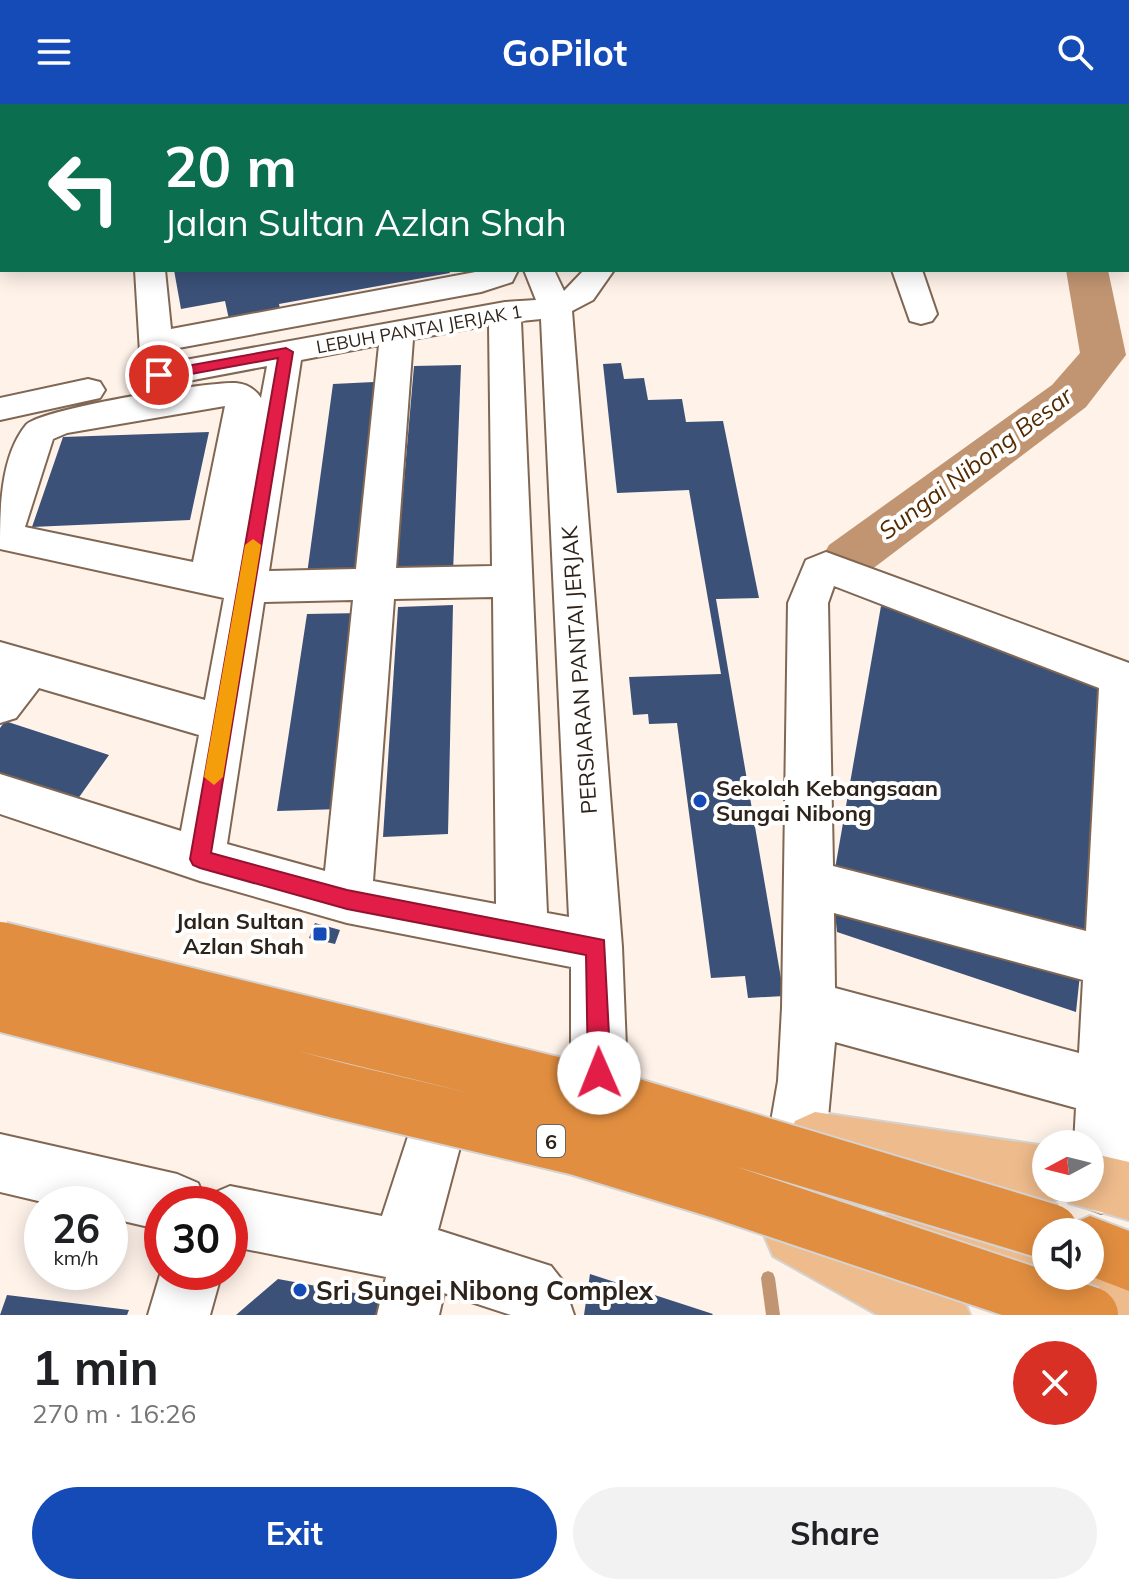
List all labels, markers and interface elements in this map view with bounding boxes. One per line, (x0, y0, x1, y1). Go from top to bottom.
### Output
icon: menu (32, 30, 76, 74)
text: GoPilot (502, 30, 627, 75)
icon: search (1053, 30, 1097, 74)
text: 20 m (164, 131, 297, 201)
icon: left (32, 136, 136, 240)
text: Jalan Sultan Azlan Shah (164, 200, 567, 245)
street label: LEBUH PANTAI JERJAK 1 (314, 300, 524, 358)
pin (125, 341, 193, 409)
icon: arrive (137, 353, 181, 397)
water label: Sungai Nibong Besar (872, 380, 1079, 546)
street label: PERSIARAN PANTAI JERJAK (555, 524, 603, 815)
place label: Sekolah Kebangsaan Sungai Nibong (716, 774, 938, 827)
marker: Sekolah Kebangsaan Sungai Nibong (691, 792, 709, 810)
place label: Jalan Sultan Azlan Shah (175, 907, 304, 960)
marker: Jalan Sultan Azlan Shah (311, 925, 329, 943)
position arrow (557, 1031, 641, 1115)
road number: 6 (537, 1125, 565, 1157)
north arrow (1032, 1130, 1104, 1202)
map controls (1032, 1130, 1104, 1290)
speed limit sign: 30 (144, 1186, 248, 1290)
text: 26 (52, 1203, 100, 1253)
button: sound (1032, 1218, 1104, 1290)
text: km/h (53, 1245, 99, 1270)
place label: Sri Sungei Nibong Complex (316, 1274, 654, 1307)
marker: Sri Sungei Nibong Complex (291, 1281, 309, 1299)
text: 1 min (32, 1337, 159, 1397)
button: close (1013, 1341, 1097, 1425)
text: 270 m · 16:26 (32, 1397, 196, 1430)
button: Exit (32, 1487, 557, 1579)
button: Share (573, 1487, 1097, 1579)

